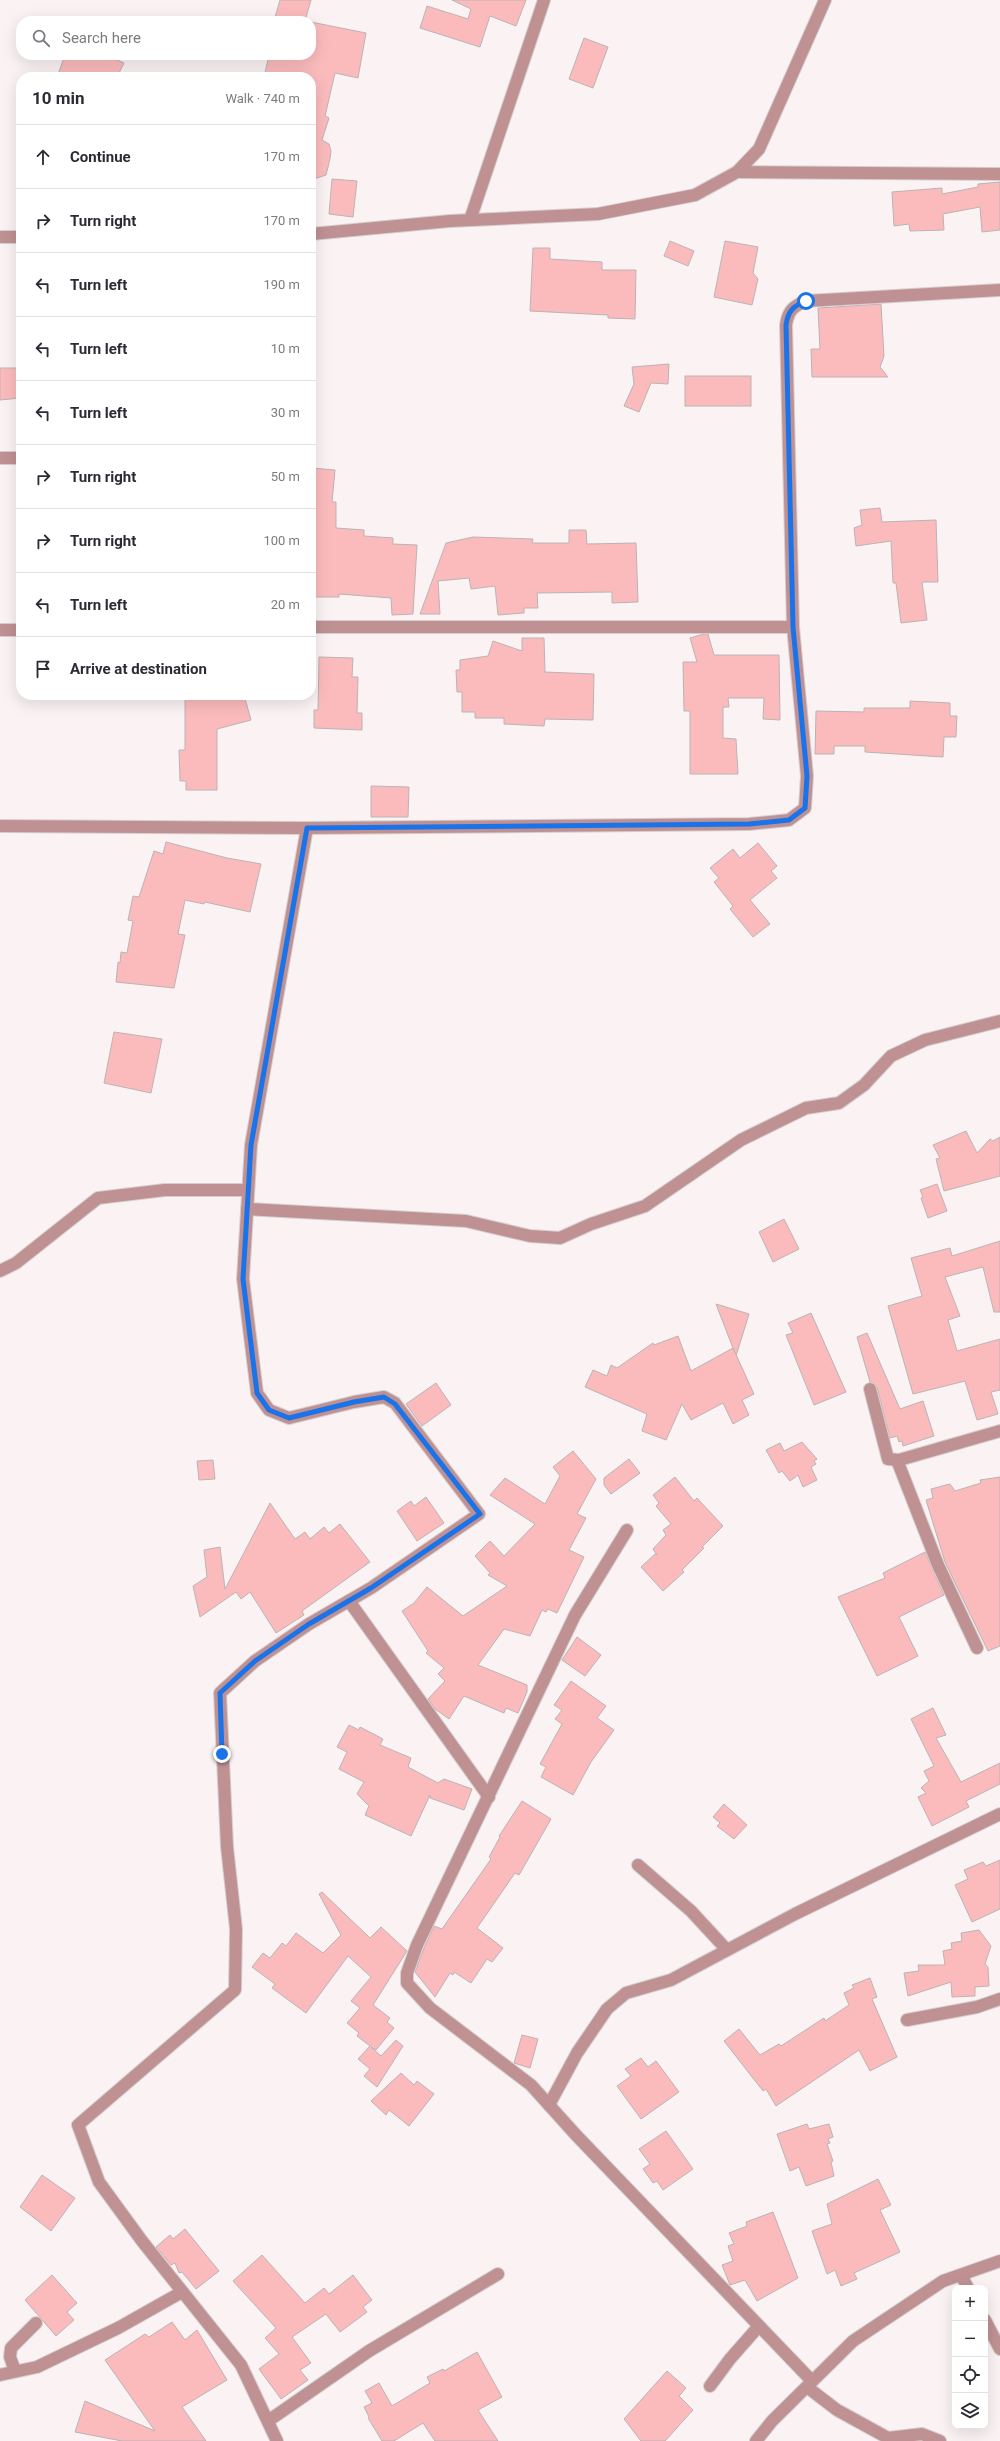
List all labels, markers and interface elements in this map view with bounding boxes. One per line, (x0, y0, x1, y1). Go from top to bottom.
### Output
search box (16, 16, 316, 60)
icon: search (30, 27, 52, 49)
text: Search here (62, 29, 141, 47)
text: 10 min (32, 88, 85, 108)
text: Walk · 740 m (225, 91, 300, 106)
icon: ahead (32, 146, 54, 168)
text: Continue (70, 148, 131, 166)
text: 170 m (263, 149, 300, 164)
icon: right (32, 210, 54, 232)
text: Turn right (70, 212, 136, 230)
text: 170 m (263, 213, 300, 228)
icon: left (32, 274, 54, 296)
text: Turn left (70, 276, 127, 294)
text: 190 m (263, 277, 300, 292)
route start (797, 292, 815, 310)
icon: left (32, 338, 54, 360)
text: Turn left (70, 340, 127, 358)
text: 10 m (271, 341, 300, 356)
icon: left (32, 402, 54, 424)
text: Turn left (70, 404, 127, 422)
text: 30 m (271, 405, 300, 420)
icon: right (32, 466, 54, 488)
text: Turn right (70, 468, 136, 486)
text: 50 m (271, 469, 300, 484)
icon: right (32, 530, 54, 552)
text: Turn right (70, 532, 136, 550)
text: 100 m (263, 533, 300, 548)
icon: left (32, 594, 54, 616)
text: Turn left (70, 596, 127, 614)
text: 20 m (271, 597, 300, 612)
icon: arrive (32, 658, 54, 680)
text: Arrive at destination (70, 660, 207, 678)
route end (213, 1745, 231, 1763)
map controls (952, 2285, 988, 2429)
button: + (952, 2285, 988, 2321)
button: − (952, 2321, 988, 2357)
button: locate (952, 2357, 988, 2393)
button: layers (952, 2393, 988, 2429)

